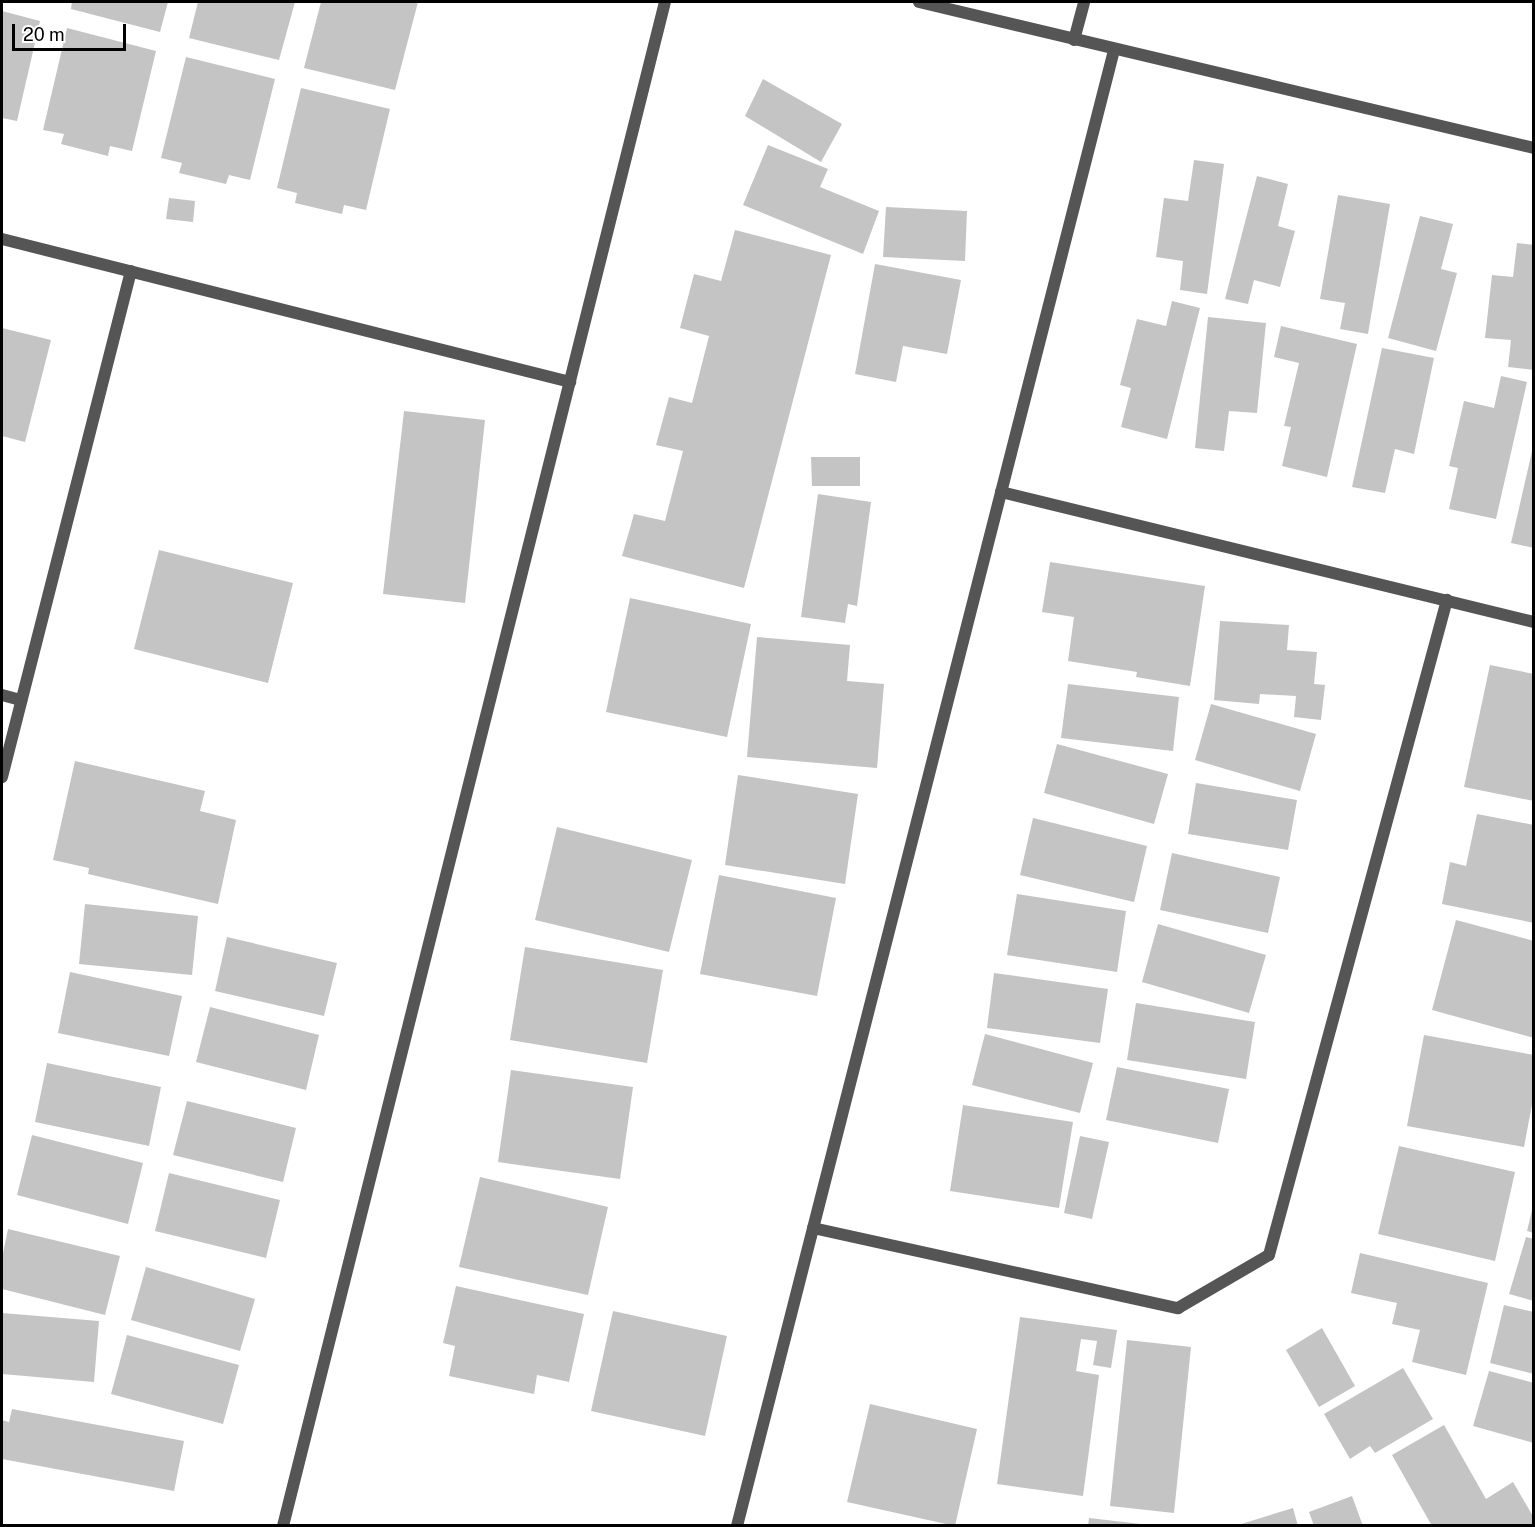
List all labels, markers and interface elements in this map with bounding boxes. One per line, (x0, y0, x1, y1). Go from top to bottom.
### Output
scale bar (15, 12, 129, 50)
text: 20 m (23, 24, 65, 45)

